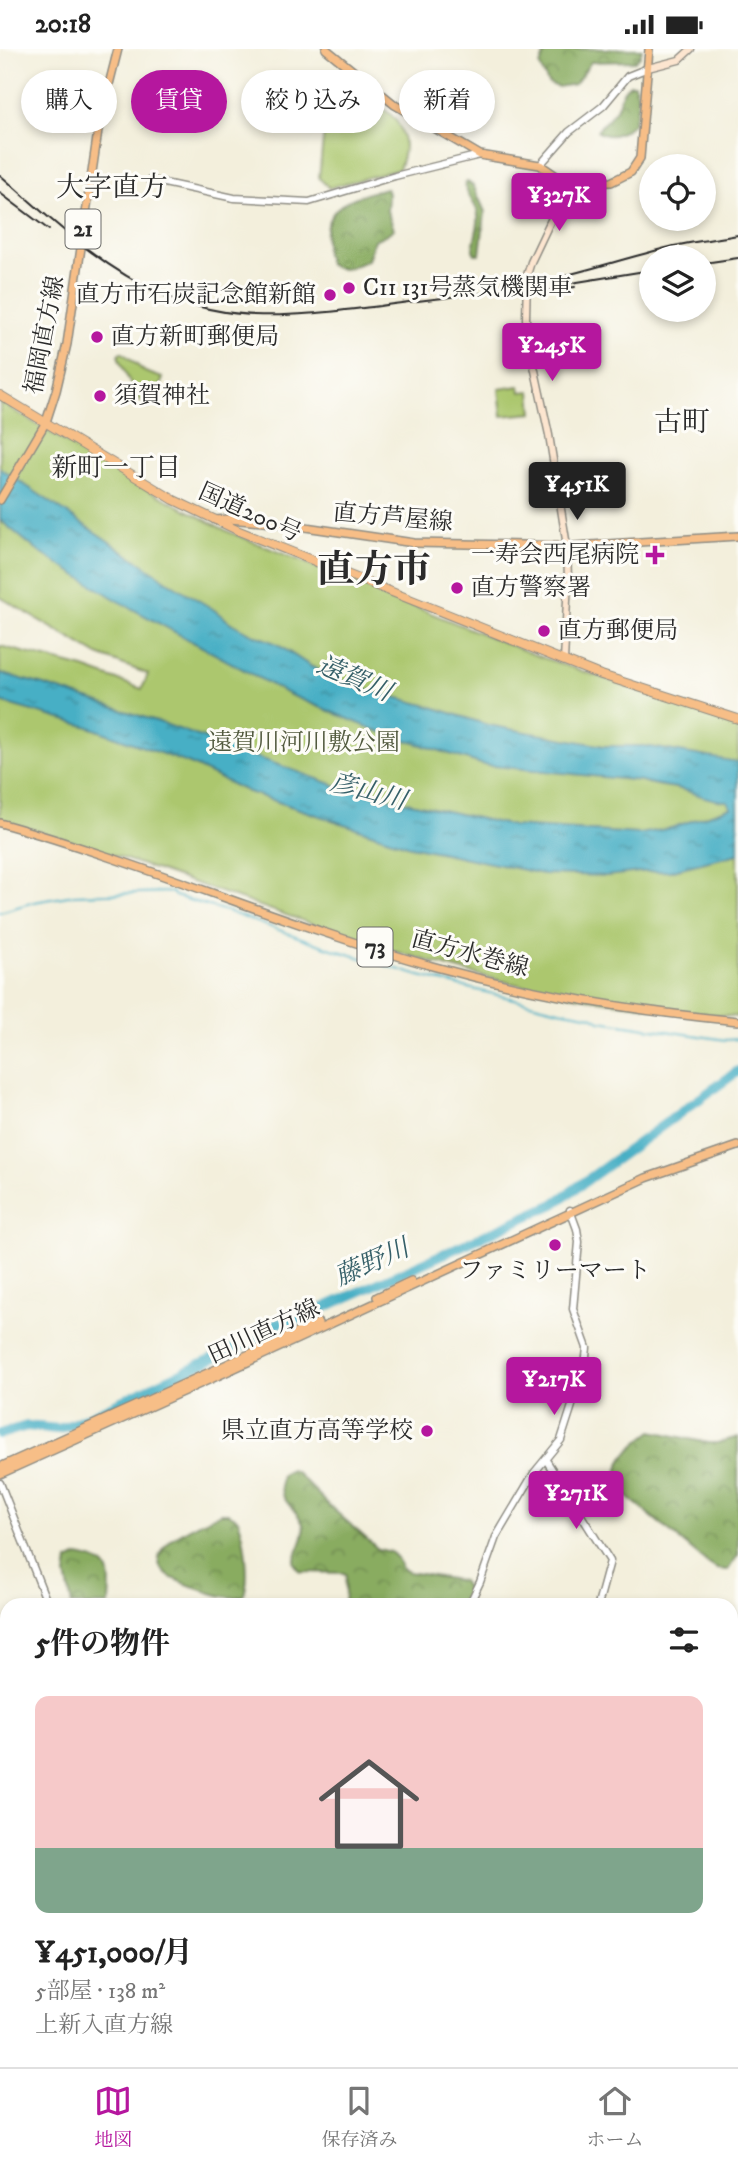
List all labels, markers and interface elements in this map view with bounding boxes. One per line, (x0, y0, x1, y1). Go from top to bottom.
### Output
text: 20:18 (35, 8, 91, 41)
chip: 購入 (21, 70, 117, 133)
chip: 賃貸 (131, 70, 227, 133)
chip: 絞り込み (241, 70, 385, 133)
chip: 新着 (399, 70, 495, 133)
map controls (639, 154, 716, 322)
button: locate (639, 154, 716, 231)
district label: 大字直方 (56, 170, 168, 205)
pin: ¥327K (510, 173, 608, 233)
text: ¥327K (527, 181, 591, 210)
road number: 21 (66, 209, 100, 249)
button: layers (639, 245, 716, 322)
street label: 福岡直方線 (19, 273, 71, 397)
place label: C11 131号蒸気機関車 (363, 273, 572, 303)
place label: 直方市石炭記念館新館 (76, 280, 316, 310)
marker: C11 131号蒸気機関車 (341, 280, 357, 296)
marker: 直方市石炭記念館新館 (322, 287, 338, 303)
place label: 直方新町郵便局 (111, 322, 279, 352)
pin: ¥245K (503, 323, 601, 383)
marker: 直方新町郵便局 (89, 329, 105, 345)
text: ¥245K (518, 331, 586, 360)
place label: 須賀神社 (114, 381, 210, 411)
marker: 須賀神社 (92, 388, 108, 404)
district label: 古町 (654, 405, 710, 440)
district label: 新町一丁目 (51, 452, 181, 485)
pin: ¥451K (528, 463, 626, 522)
text: ¥451K (545, 470, 609, 499)
street label: 国道200号 (194, 477, 306, 549)
street label: 直方芦屋線 (332, 498, 454, 538)
place label: 一寿会西尾病院 (471, 540, 639, 570)
marker: 一寿会西尾病院 (645, 545, 665, 565)
district label: 直方市 (317, 547, 431, 595)
place label: 直方警察署 (471, 573, 591, 603)
marker: 直方警察署 (449, 580, 465, 596)
place label: 直方郵便局 (558, 616, 678, 646)
marker: 直方郵便局 (536, 623, 552, 639)
water label: 遠賀川 (312, 649, 399, 711)
park label: 遠賀川河川敷公園 (208, 728, 400, 758)
water label: 彦山川 (326, 766, 413, 819)
street label: 直方水巻線 (408, 924, 532, 984)
road number: 73 (358, 927, 392, 966)
water label: 藤野川 (330, 1231, 417, 1294)
marker: ファミリーマート (547, 1237, 563, 1253)
place label: ファミリーマート (459, 1256, 651, 1286)
street label: 田川直方線 (203, 1293, 325, 1371)
pin: ¥217K (505, 1357, 603, 1417)
text: ¥217K (522, 1365, 586, 1394)
place label: 県立直方高等学校 (221, 1416, 413, 1446)
marker: 県立直方高等学校 (419, 1423, 435, 1439)
pin: ¥271K (527, 1471, 625, 1531)
text: ¥271K (545, 1479, 607, 1508)
icon: filters (665, 1621, 703, 1659)
text: 5件の物件 (35, 1626, 170, 1663)
icon: home (306, 1741, 432, 1867)
text: ¥451,000/月 (35, 1935, 193, 1972)
text: 5部屋 · 138 m² (35, 1977, 165, 2006)
text: 上新入直方線 (35, 2011, 173, 2040)
tab: 地図 (94, 2082, 133, 2152)
tab: 保存済み (321, 2082, 398, 2152)
tab: ホーム (586, 2082, 644, 2152)

